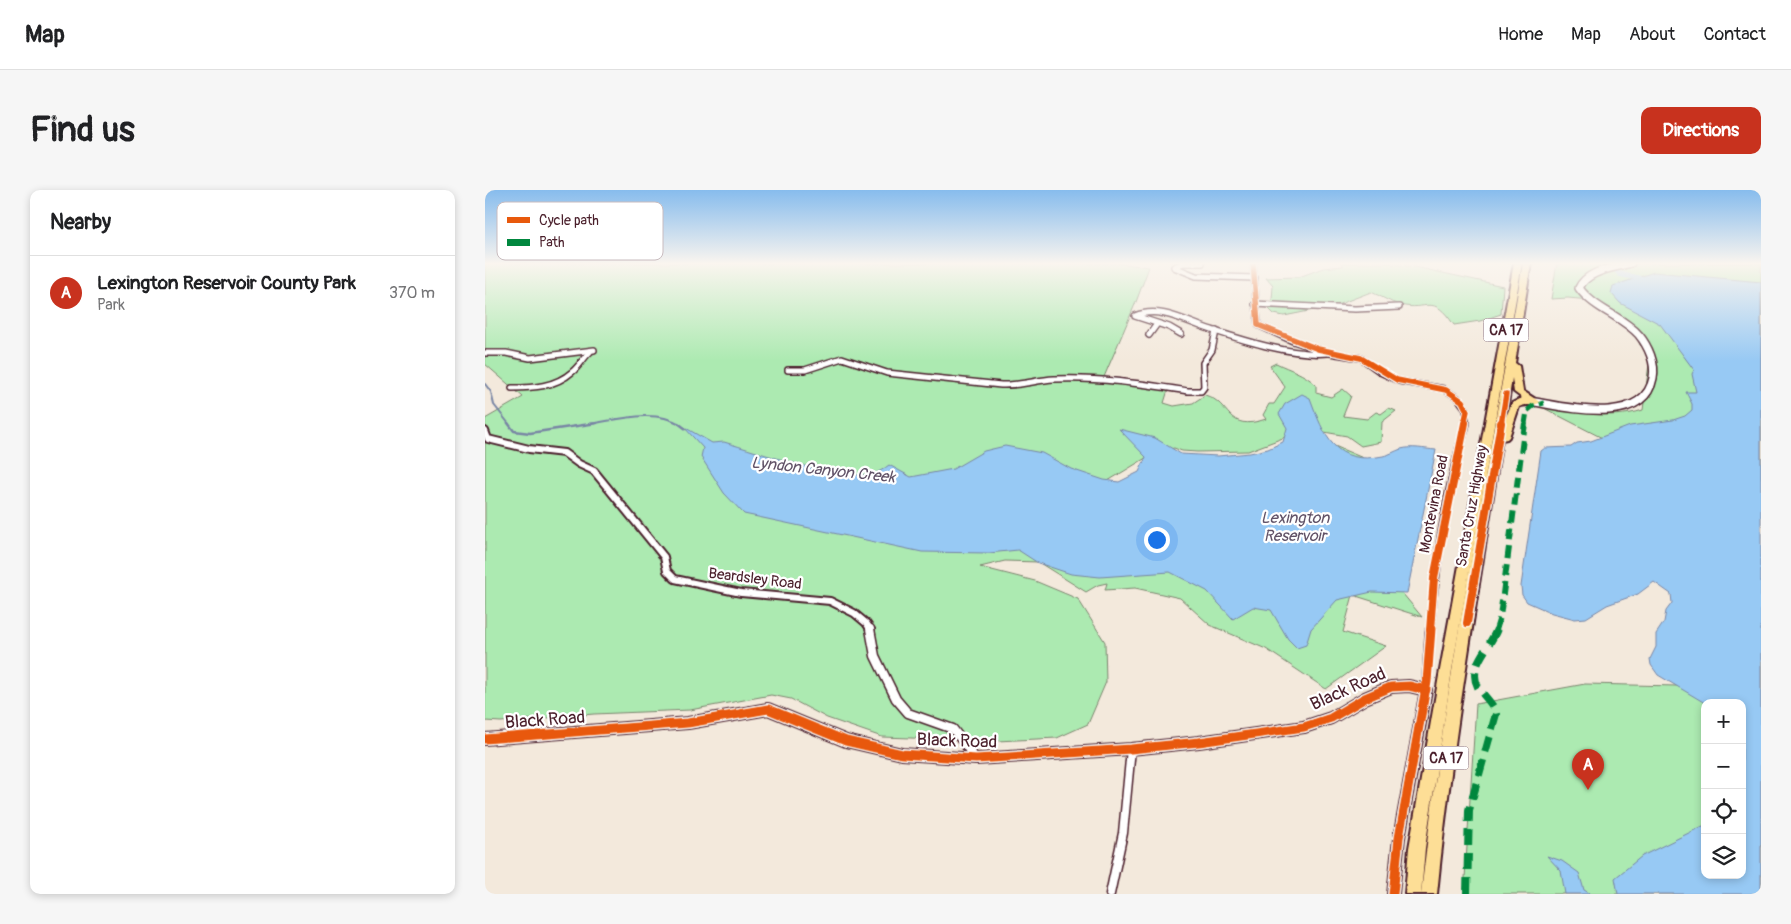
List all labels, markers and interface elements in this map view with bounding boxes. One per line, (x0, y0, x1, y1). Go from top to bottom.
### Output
text: Map (25, 20, 65, 49)
text: Home (1498, 23, 1543, 46)
text: Map (1571, 23, 1601, 46)
text: About (1629, 23, 1675, 46)
text: Contact (1703, 23, 1766, 46)
button: Directions (1641, 107, 1761, 154)
text: Find us (30, 108, 135, 152)
legend (497, 202, 663, 260)
text: Nearby (50, 209, 111, 236)
text: Cycle path (539, 212, 599, 229)
text: Path (539, 234, 564, 251)
text: Lexington Reservoir County Park (97, 271, 356, 295)
text: A (61, 283, 71, 303)
text: 370 m (389, 283, 435, 303)
text: Park (97, 295, 125, 315)
road number: CA 17 (1483, 318, 1529, 342)
street label: Santa Cruz Highway (1452, 443, 1492, 568)
water label: Lyndon Canyon Creek (750, 453, 897, 488)
street label: Montevina Road (1415, 453, 1453, 555)
water label: Lexington Reservoir (1261, 508, 1330, 546)
your location (1144, 527, 1170, 553)
street label: Beardsley Road (707, 564, 803, 594)
street label: Black Road (1306, 662, 1390, 716)
map controls (1701, 699, 1746, 879)
button: + (1701, 699, 1746, 744)
street label: Black Road (504, 706, 586, 734)
street label: Black Road (916, 728, 998, 754)
button: − (1701, 744, 1746, 789)
road number: CA 17 (1423, 746, 1469, 770)
pin: A (1572, 749, 1604, 790)
button: locate (1701, 789, 1746, 834)
button: layers (1701, 834, 1746, 879)

